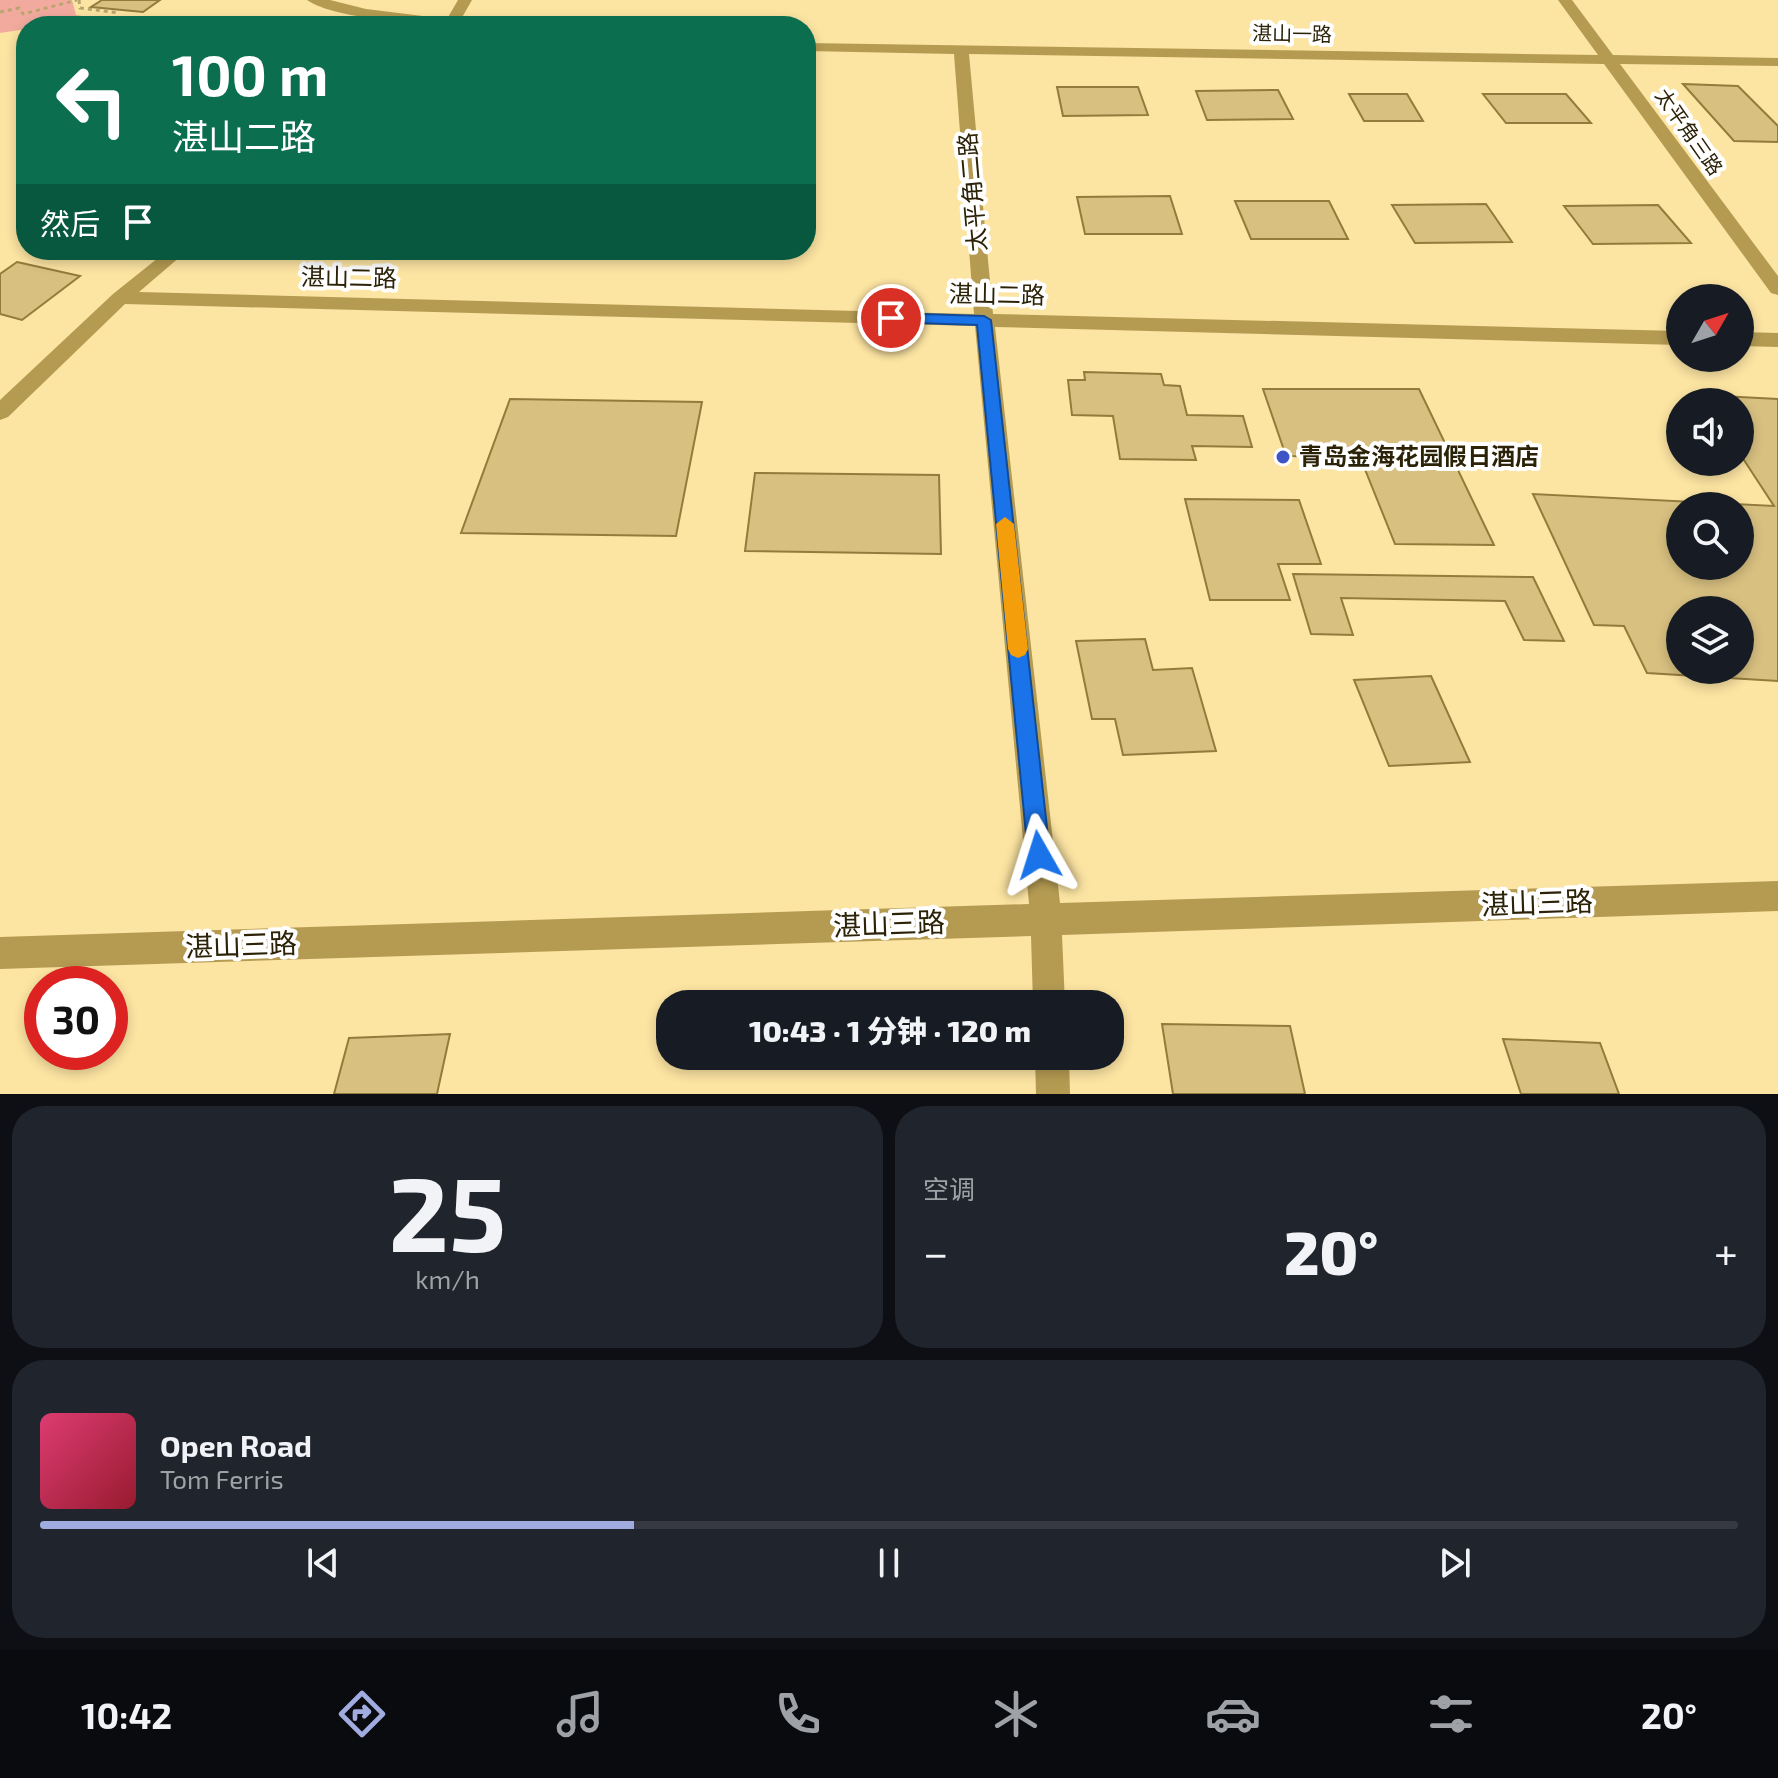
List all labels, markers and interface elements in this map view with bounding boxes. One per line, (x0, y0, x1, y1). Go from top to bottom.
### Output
street label: 湛山一路 (1252, 20, 1332, 46)
text: 100 m (172, 40, 328, 107)
icon: left (40, 48, 144, 152)
street label: 太平角三路 (1651, 84, 1728, 179)
text: 湛山二路 (172, 114, 316, 157)
street label: 太平角二路 (952, 131, 991, 253)
icon: arrive (116, 200, 160, 244)
text: 然后 (40, 205, 100, 241)
street label: 湛山二路 (301, 261, 397, 292)
street label: 湛山二路 (949, 278, 1045, 309)
pin (857, 284, 925, 352)
north arrow (1666, 284, 1754, 372)
map controls (1666, 284, 1754, 684)
icon: arrive (869, 296, 913, 340)
button: sound (1666, 388, 1754, 476)
place label: 青岛金海花园假日酒店 (1299, 441, 1539, 470)
marker: 青岛金海花园假日酒店 (1274, 448, 1292, 466)
button: search (1666, 492, 1754, 580)
button: layers (1666, 596, 1754, 684)
position arrow (997, 813, 1081, 897)
street label: 湛山三路 (1480, 883, 1594, 921)
street label: 湛山三路 (832, 904, 946, 942)
street label: 湛山三路 (184, 925, 298, 963)
speed limit sign: 30 (24, 966, 128, 1070)
text: 10:43 · 1 分钟 · 120 m (749, 1012, 1031, 1048)
text: 25 (389, 1148, 506, 1273)
text: 空调 (923, 1173, 975, 1204)
text: 20° (1284, 1215, 1378, 1287)
text: − (923, 1225, 949, 1278)
text: + (1714, 1225, 1738, 1278)
text: km/h (415, 1263, 480, 1294)
text: Open Road (160, 1427, 312, 1463)
text: Tom Ferris (160, 1463, 284, 1494)
icon: previous (301, 1541, 345, 1585)
icon: pause (867, 1541, 911, 1585)
icon: next (1433, 1541, 1477, 1585)
icon: directions (334, 1686, 390, 1742)
icon: music (552, 1686, 608, 1742)
icon: phone (770, 1686, 826, 1742)
icon: climate (988, 1686, 1044, 1742)
icon: car (1205, 1686, 1261, 1742)
icon: filters (1423, 1686, 1479, 1742)
text: 10:42 (81, 1693, 172, 1736)
text: 20° (1641, 1693, 1697, 1736)

